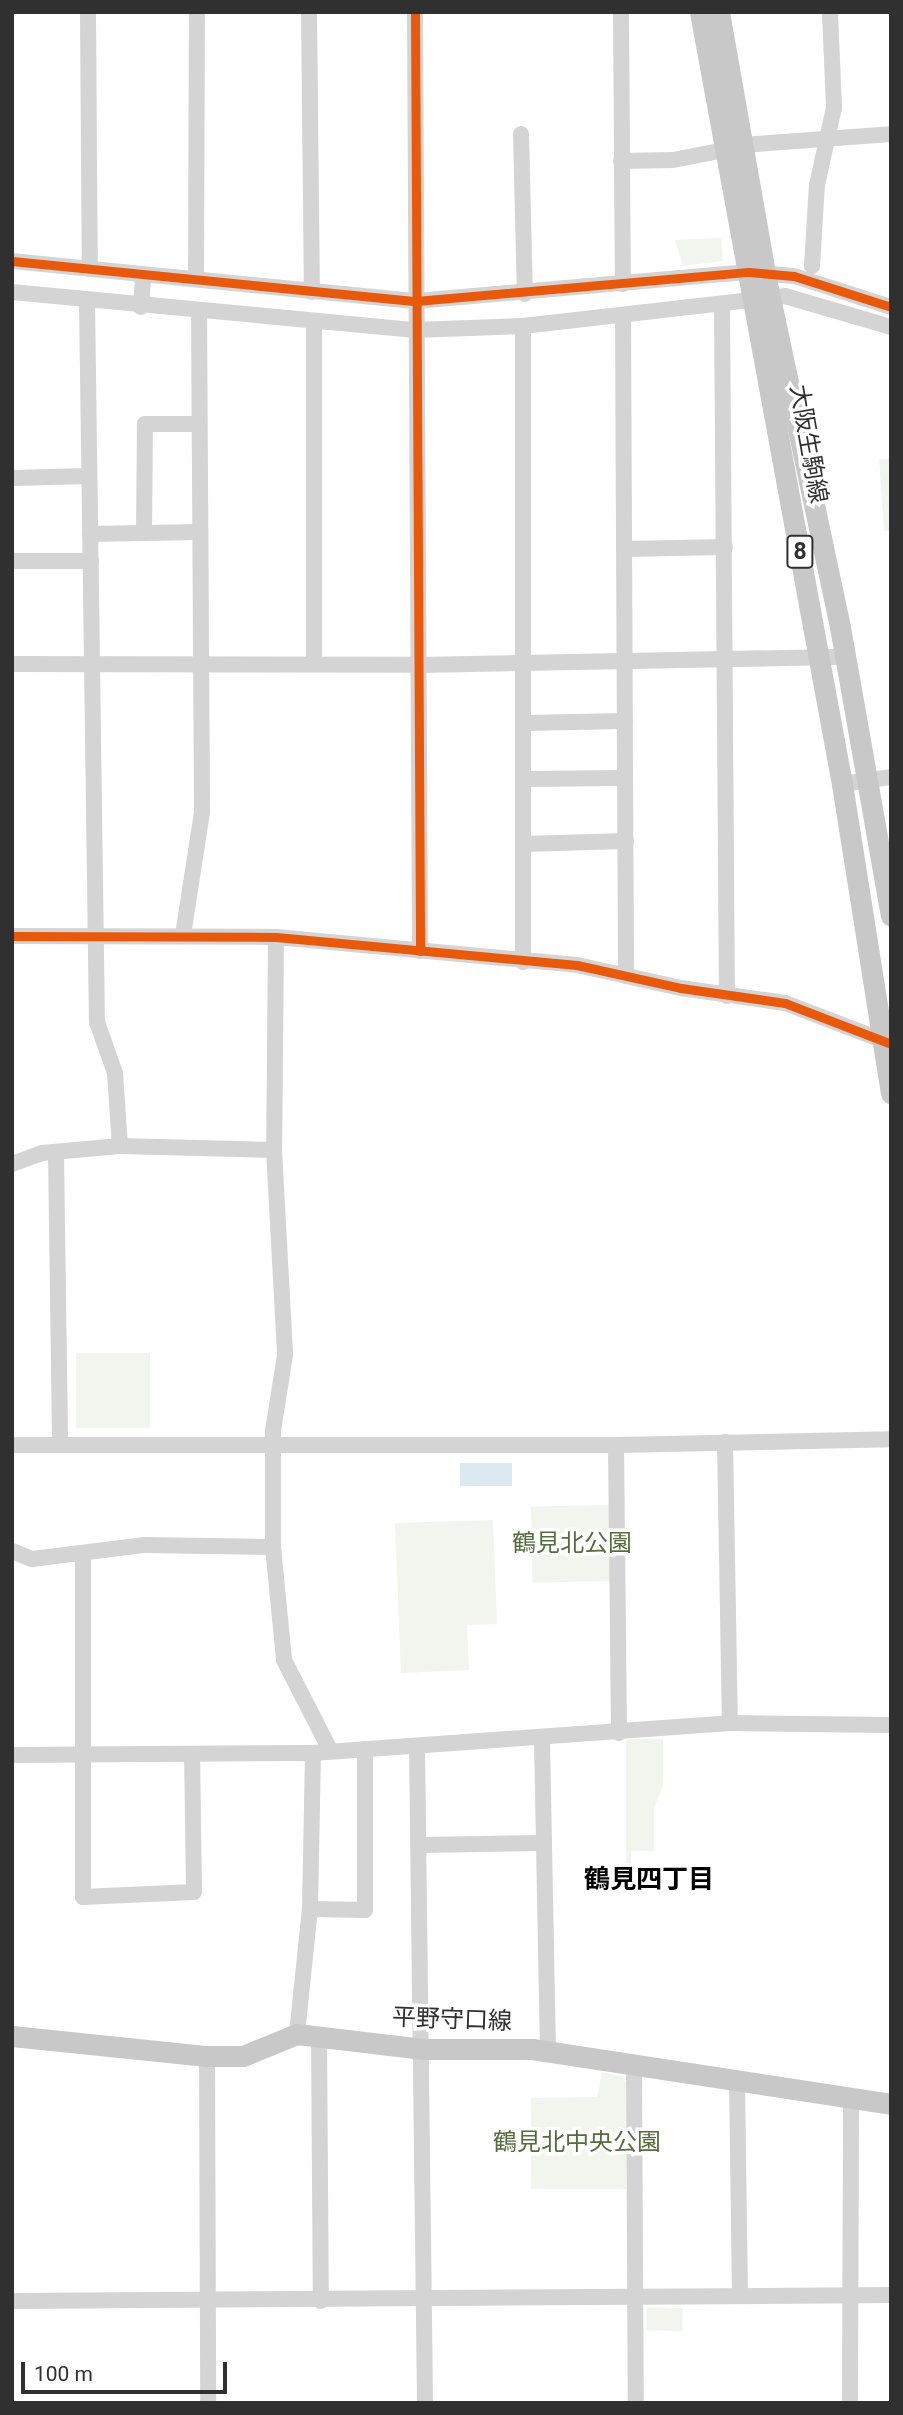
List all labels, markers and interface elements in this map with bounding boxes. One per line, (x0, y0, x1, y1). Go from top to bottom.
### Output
street label: 大阪生駒線 (783, 382, 833, 506)
road number: 8 (786, 532, 814, 572)
park label: 鶴見北公園 (512, 1530, 632, 1558)
district label: 鶴見四丁目 (584, 1864, 714, 1896)
street label: 平野守口線 (392, 2004, 512, 2036)
park label: 鶴見北中央公園 (493, 2129, 661, 2157)
scale bar (24, 2348, 231, 2392)
text: 100 m (34, 2362, 93, 2386)

